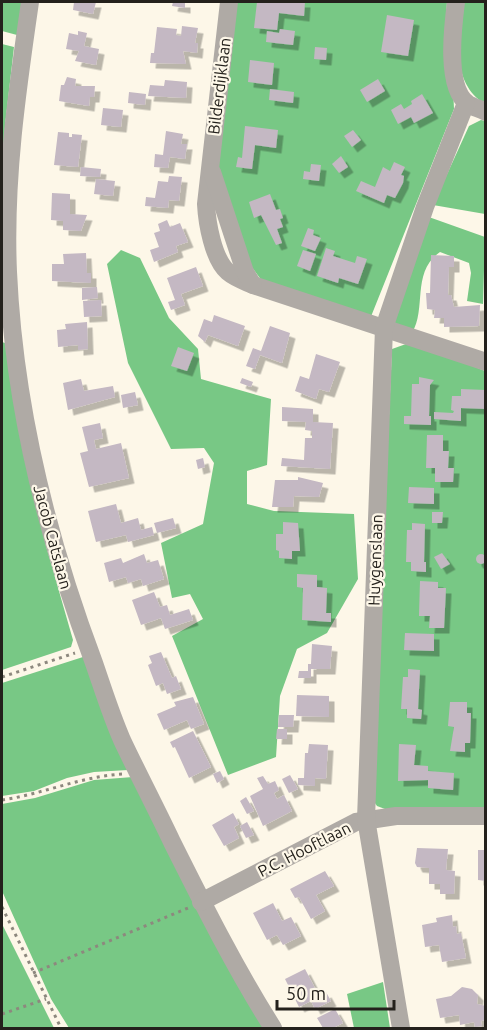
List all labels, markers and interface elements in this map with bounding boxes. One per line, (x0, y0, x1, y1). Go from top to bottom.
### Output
street label: Bilderdijklaan (204, 37, 234, 135)
street label: Jacob Catslaan (30, 483, 76, 591)
street label: Huygenslaan (364, 514, 386, 606)
street label: P.C. Hooftlaan (255, 818, 353, 880)
scale bar (277, 973, 394, 1011)
text: 50 m (286, 983, 326, 1003)

